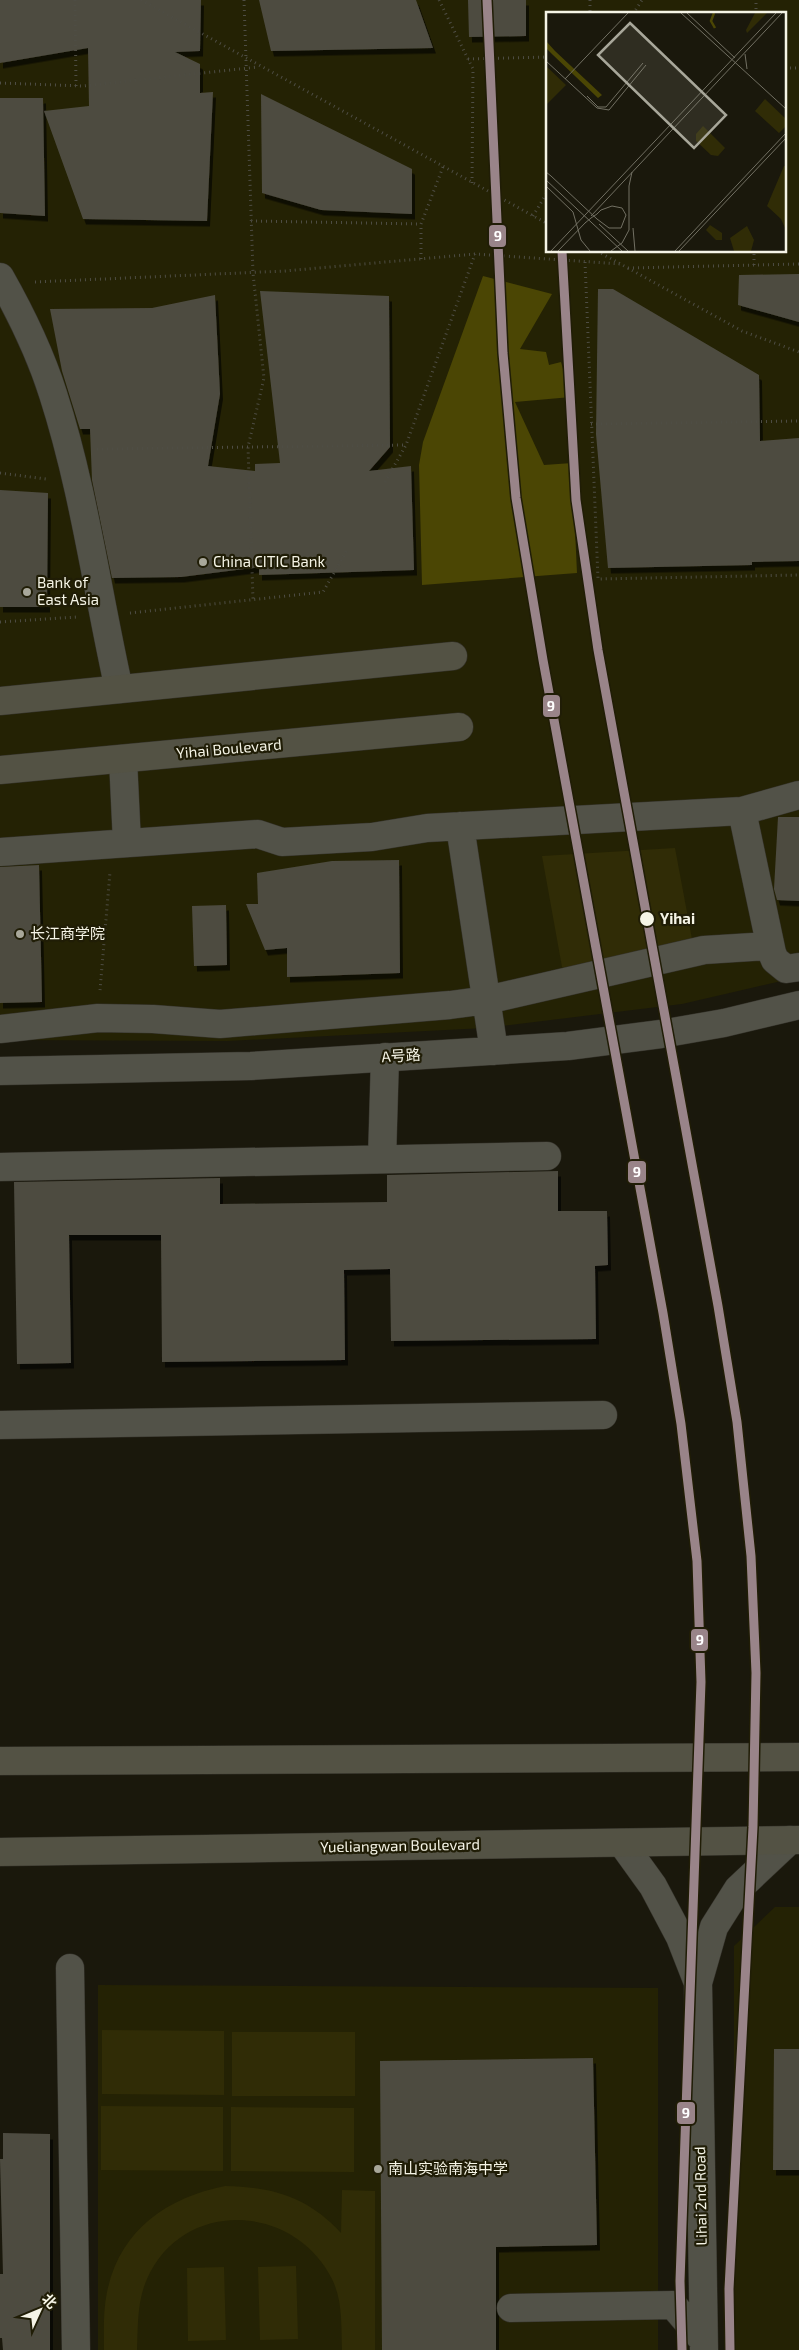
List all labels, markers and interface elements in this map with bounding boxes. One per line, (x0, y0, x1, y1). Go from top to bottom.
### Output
inset map (546, 12, 786, 252)
line badge: 9 (488, 224, 507, 248)
text: 9 (494, 227, 502, 244)
place label: China CITIC Bank (213, 552, 326, 570)
marker: China CITIC Bank (197, 556, 209, 568)
place label: Bank of East Asia (37, 573, 99, 608)
marker: Bank of East Asia (21, 586, 33, 598)
line badge: 9 (542, 694, 561, 718)
text: 9 (547, 697, 555, 714)
street label: Yihai Boulevard (175, 734, 282, 762)
place label: Yihai (660, 909, 695, 927)
marker: Yihai (638, 910, 656, 928)
place label: 长江商学院 (30, 924, 105, 942)
marker: 长江商学院 (14, 928, 26, 940)
street label: A号路 (381, 1045, 421, 1065)
line badge: 9 (627, 1160, 647, 1184)
text: 9 (633, 1163, 641, 1180)
line badge: 9 (690, 1628, 709, 1652)
text: 9 (696, 1631, 704, 1648)
street label: Yueliangwan Boulevard (320, 1835, 480, 1855)
line badge: 9 (676, 2101, 696, 2125)
text: 9 (682, 2104, 690, 2121)
street label: Lihai 2nd Road (690, 2146, 710, 2246)
place label: 南山实验南海中学 (388, 2159, 508, 2177)
marker: 南山实验南海中学 (372, 2163, 384, 2175)
north arrow (15, 2285, 65, 2335)
text: 北 (39, 2290, 61, 2312)

